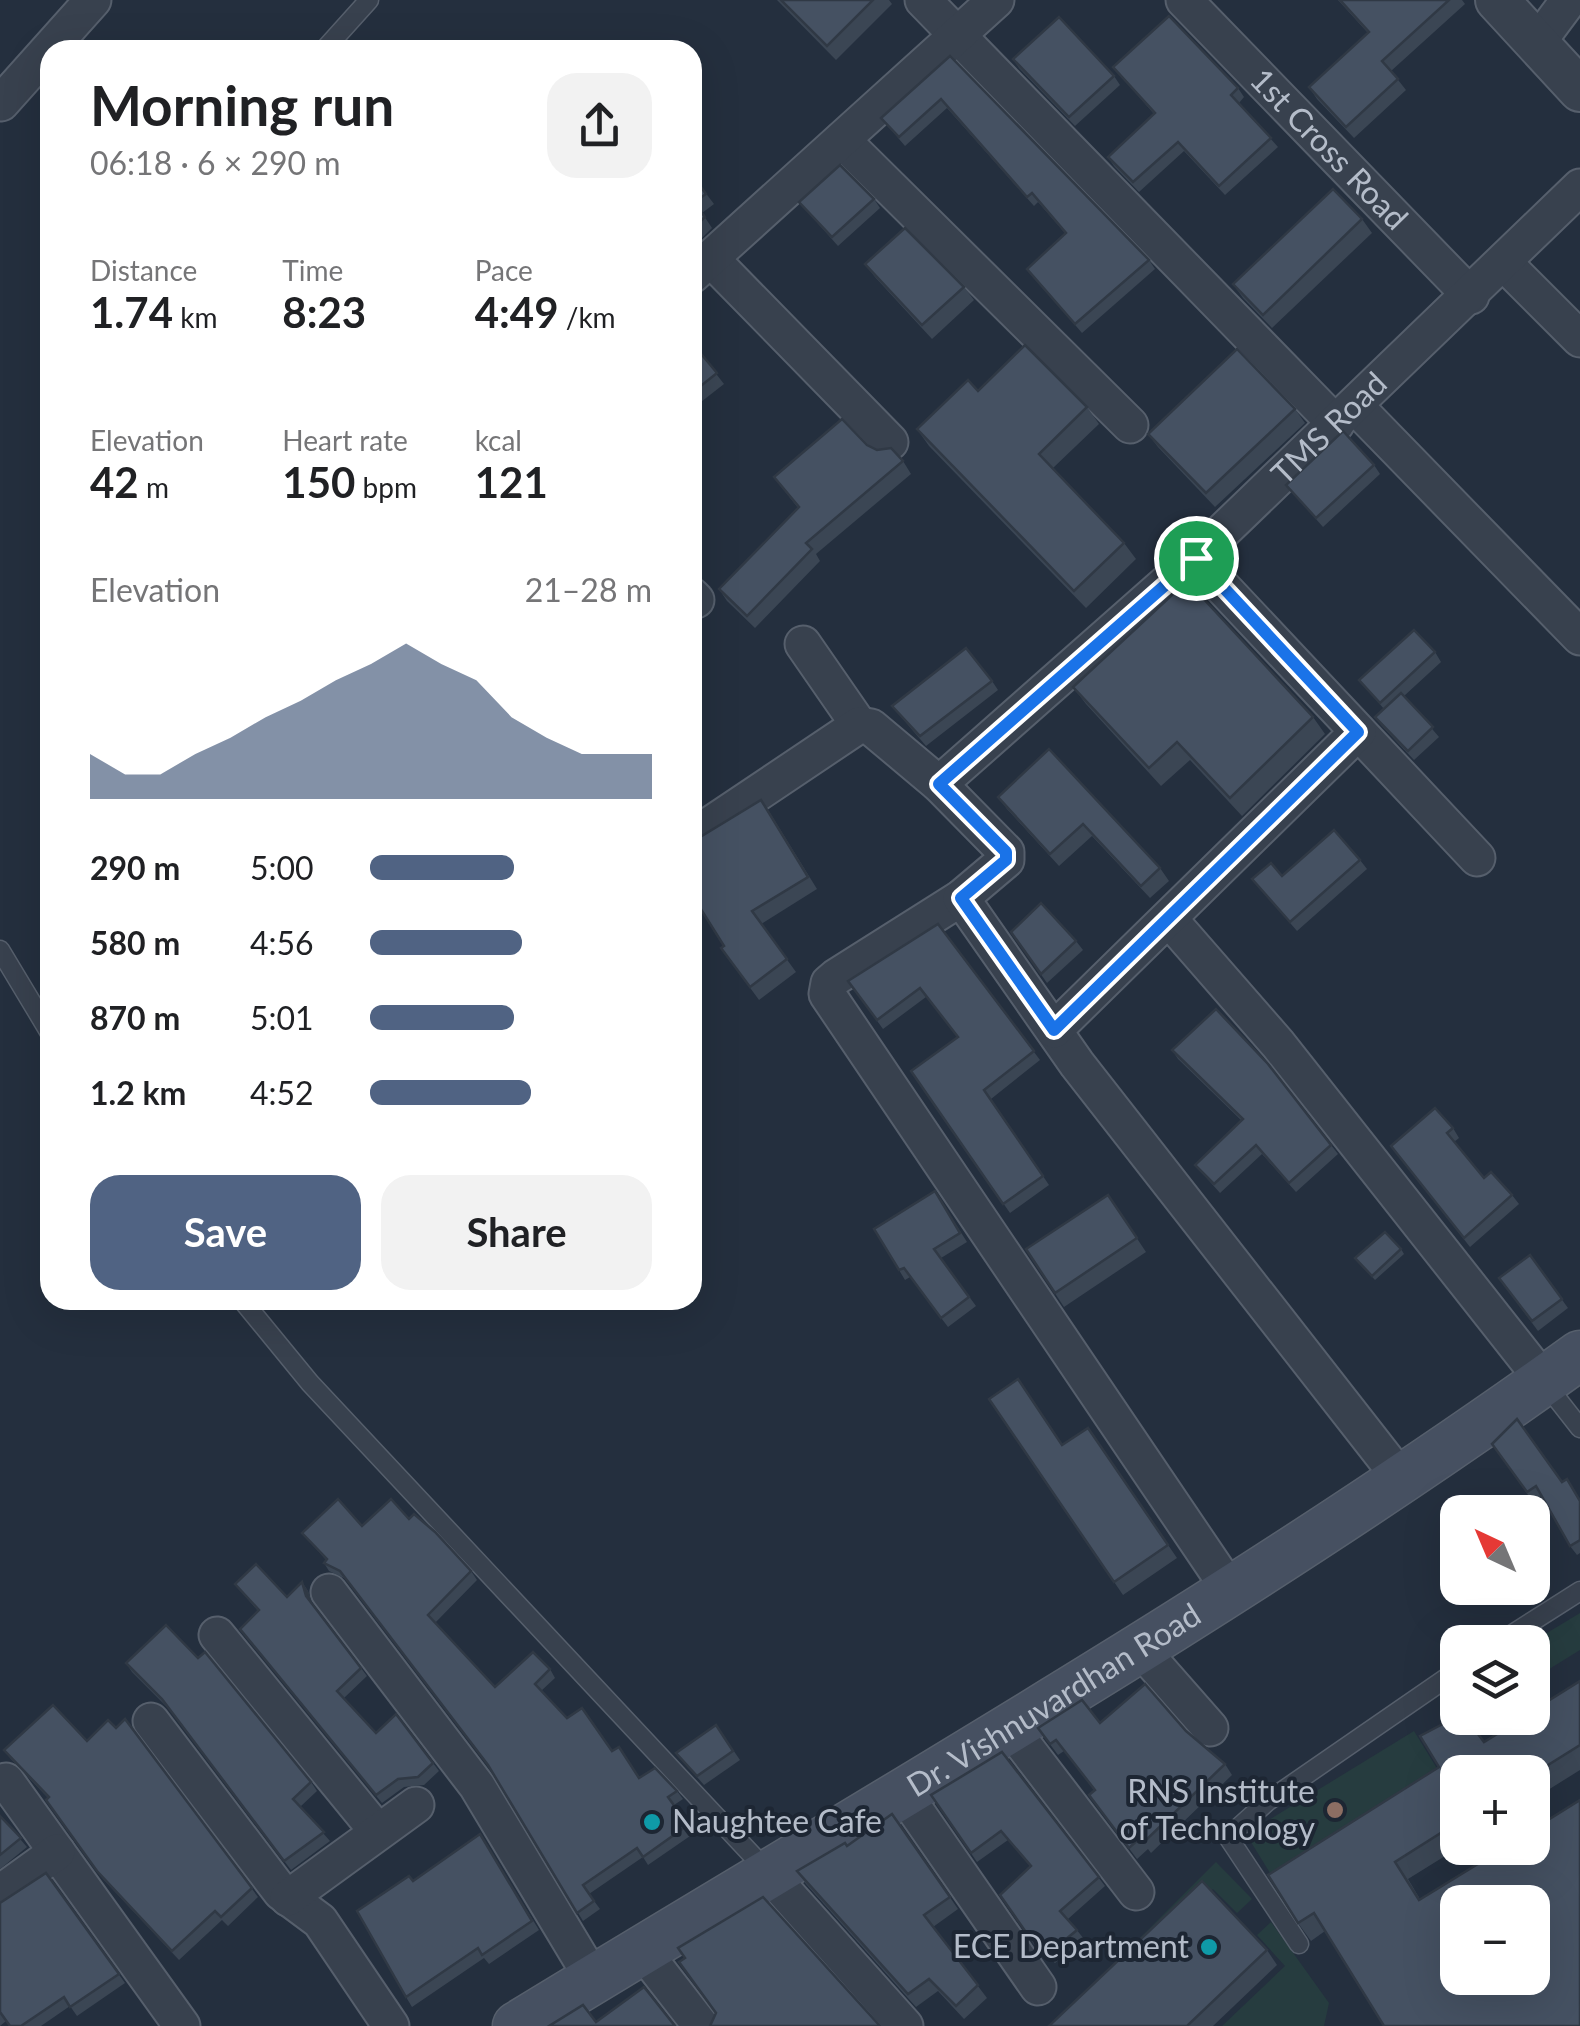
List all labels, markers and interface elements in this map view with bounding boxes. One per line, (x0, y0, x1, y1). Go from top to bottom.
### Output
street label: 1st Cross Road (1243, 60, 1417, 237)
text: Morning run (90, 72, 394, 138)
button: share (547, 73, 652, 178)
text: 06:18 · 6 × 290 m (90, 143, 341, 182)
text: Distance (90, 253, 197, 287)
text: Time (282, 253, 343, 287)
text: Pace (475, 253, 533, 287)
text: 1.74 (90, 287, 173, 337)
text: 8:23 (282, 287, 366, 337)
text: 4:49 (475, 287, 559, 337)
text: km (173, 300, 217, 334)
text: /km (559, 300, 616, 334)
street label: TMS Road (1262, 363, 1394, 492)
text: Elevation (90, 423, 204, 457)
text: Heart rate (282, 423, 408, 457)
text: kcal (475, 423, 522, 457)
text: 42 (90, 457, 139, 507)
text: 150 (282, 457, 355, 507)
text: 121 (475, 457, 548, 507)
text: m (139, 470, 169, 504)
text: bpm (355, 470, 417, 504)
pin (1154, 516, 1239, 601)
icon: arrive (1169, 531, 1224, 586)
text: Elevation (90, 570, 220, 609)
text: 21–28 m (525, 570, 652, 609)
text: 290 m (90, 848, 180, 887)
text: 5:00 (250, 848, 314, 887)
text: 580 m (90, 923, 180, 962)
text: 4:56 (250, 923, 314, 962)
text: 870 m (90, 998, 180, 1037)
text: 5:01 (250, 998, 314, 1037)
text: 1.2 km (90, 1073, 186, 1112)
text: 4:52 (250, 1073, 314, 1112)
button: Save (90, 1175, 361, 1290)
button: Share (381, 1175, 652, 1290)
north arrow (1440, 1495, 1550, 1605)
map controls (1440, 1495, 1550, 1995)
street label: Dr. Vishnuvardhan Road (899, 1594, 1207, 1804)
button: layers (1440, 1625, 1550, 1735)
button: + (1440, 1755, 1550, 1865)
place label: RNS Institute of Technology (1120, 1771, 1315, 1847)
marker: RNS Institute of Technology (1324, 1799, 1346, 1821)
place label: Naughtee Cafe (672, 1801, 882, 1840)
marker: Naughtee Cafe (641, 1811, 663, 1833)
button: − (1440, 1885, 1550, 1995)
place label: ECE Department (953, 1926, 1190, 1965)
marker: ECE Department (1198, 1936, 1220, 1958)

